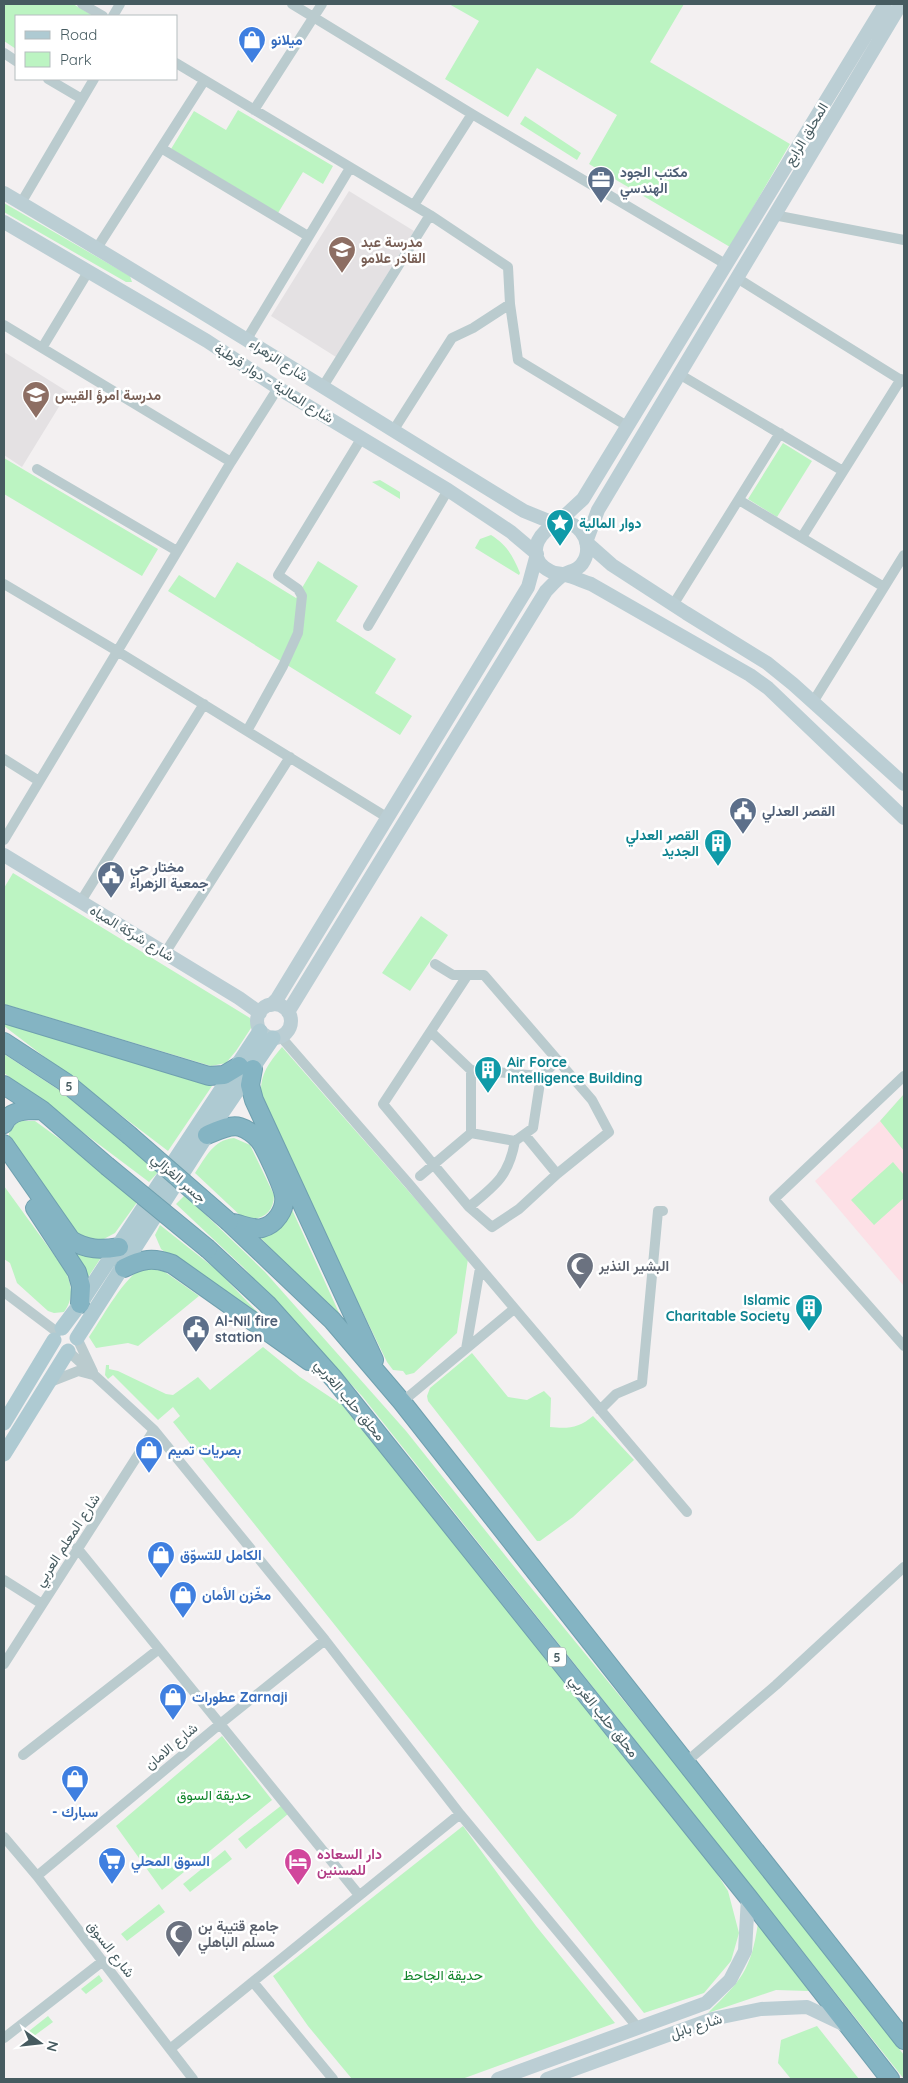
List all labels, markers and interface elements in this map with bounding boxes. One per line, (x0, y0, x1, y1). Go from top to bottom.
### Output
legend (15, 15, 178, 80)
text: Road (60, 25, 97, 44)
shop icon: ميلانو (237, 25, 267, 64)
place label: ميلانو (271, 31, 303, 49)
text: Park (60, 50, 92, 69)
street label: المحلق الرابع (780, 99, 834, 170)
place label: مكتب الجود الهندسي (620, 163, 688, 200)
office icon: مكتب الجود الهندسي (586, 165, 616, 204)
place label: مدرسة عبد القادر علامو (361, 233, 426, 267)
school or university icon: مدرسة عبد القادر علامو (327, 235, 357, 274)
street label: شارع الزهراء (245, 334, 312, 387)
street label: شارع المالية - دوار قرطبة (210, 339, 337, 429)
school or university icon: مدرسة امرؤ القيس (21, 380, 51, 419)
place label: مدرسة امرؤ القيس (55, 386, 161, 404)
place icon: دوار المالية (545, 508, 575, 547)
place label: دوار المالية (579, 514, 642, 532)
public building icon: القصر العدلي (728, 796, 758, 835)
place label: القصر العدلي (762, 802, 835, 823)
place label: القصر العدلي الجديد (626, 826, 699, 860)
building icon: القصر العدلي الجديد (703, 828, 733, 867)
place label: مختار حي جمعية الزهراء (130, 858, 209, 892)
public building icon: مختار حي جمعية الزهراء (96, 860, 126, 899)
street label: شارع شركة المياه (86, 901, 177, 967)
place label: Air Force Intelligence Building (507, 1053, 642, 1087)
building icon: Air Force Intelligence Building (473, 1055, 503, 1094)
road number: 5 (60, 1076, 78, 1096)
street label: جسر الغزالي (146, 1149, 210, 1209)
mosque icon: البشير النذير (565, 1251, 595, 1290)
place label: البشير النذير (598, 1257, 669, 1275)
place label: Islamic Charitable Society (666, 1291, 790, 1325)
building icon: Islamic Charitable Society (794, 1293, 824, 1332)
place label: Al-Nil fire station (215, 1312, 278, 1346)
public building icon: Al-Nil fire station (181, 1314, 211, 1353)
street label: محلق حلب الغربي (309, 1356, 389, 1446)
shop icon: بصريات تميم (134, 1435, 164, 1474)
place label: بصريات تميم (168, 1441, 241, 1459)
street label: شارع المعلم العربي (30, 1490, 106, 1592)
shop icon: الكامل للتسوّق (146, 1540, 176, 1579)
place label: الكامل للتسوّق (180, 1546, 262, 1564)
shop icon: مخّزن الأمان (168, 1580, 198, 1619)
place label: مخّزن الأمان (202, 1586, 271, 1604)
road number: 5 (548, 1648, 566, 1666)
street label: محلق حلب الغربي (563, 1671, 643, 1763)
shop icon: عطورات Zarnaji (158, 1682, 188, 1721)
place label: عطورات Zarnaji (192, 1688, 288, 1706)
street label: شارع الامان (141, 1719, 203, 1775)
shop icon: - سبارك (60, 1764, 90, 1803)
park label: حديقة السوق (177, 1786, 251, 1804)
place label: - سبارك (52, 1803, 98, 1821)
place label: دار السعاده للمسنين (317, 1845, 382, 1879)
supermarket icon: السوق المحلي (97, 1846, 127, 1885)
hotel icon: دار السعاده للمسنين (283, 1847, 313, 1886)
place label: السوق المحلي (131, 1852, 210, 1873)
street label: شارع السوق (82, 1917, 139, 1982)
place label: جامع قتيبة بن مسلم الباهلي (198, 1917, 279, 1954)
mosque icon: جامع قتيبة بن مسلم الباهلي (164, 1919, 194, 1958)
park label: حديقة الجاحظ (403, 1966, 483, 1984)
street label: شارع بابل (668, 2009, 725, 2045)
north arrow (15, 2018, 65, 2068)
text: N (43, 2039, 63, 2054)

